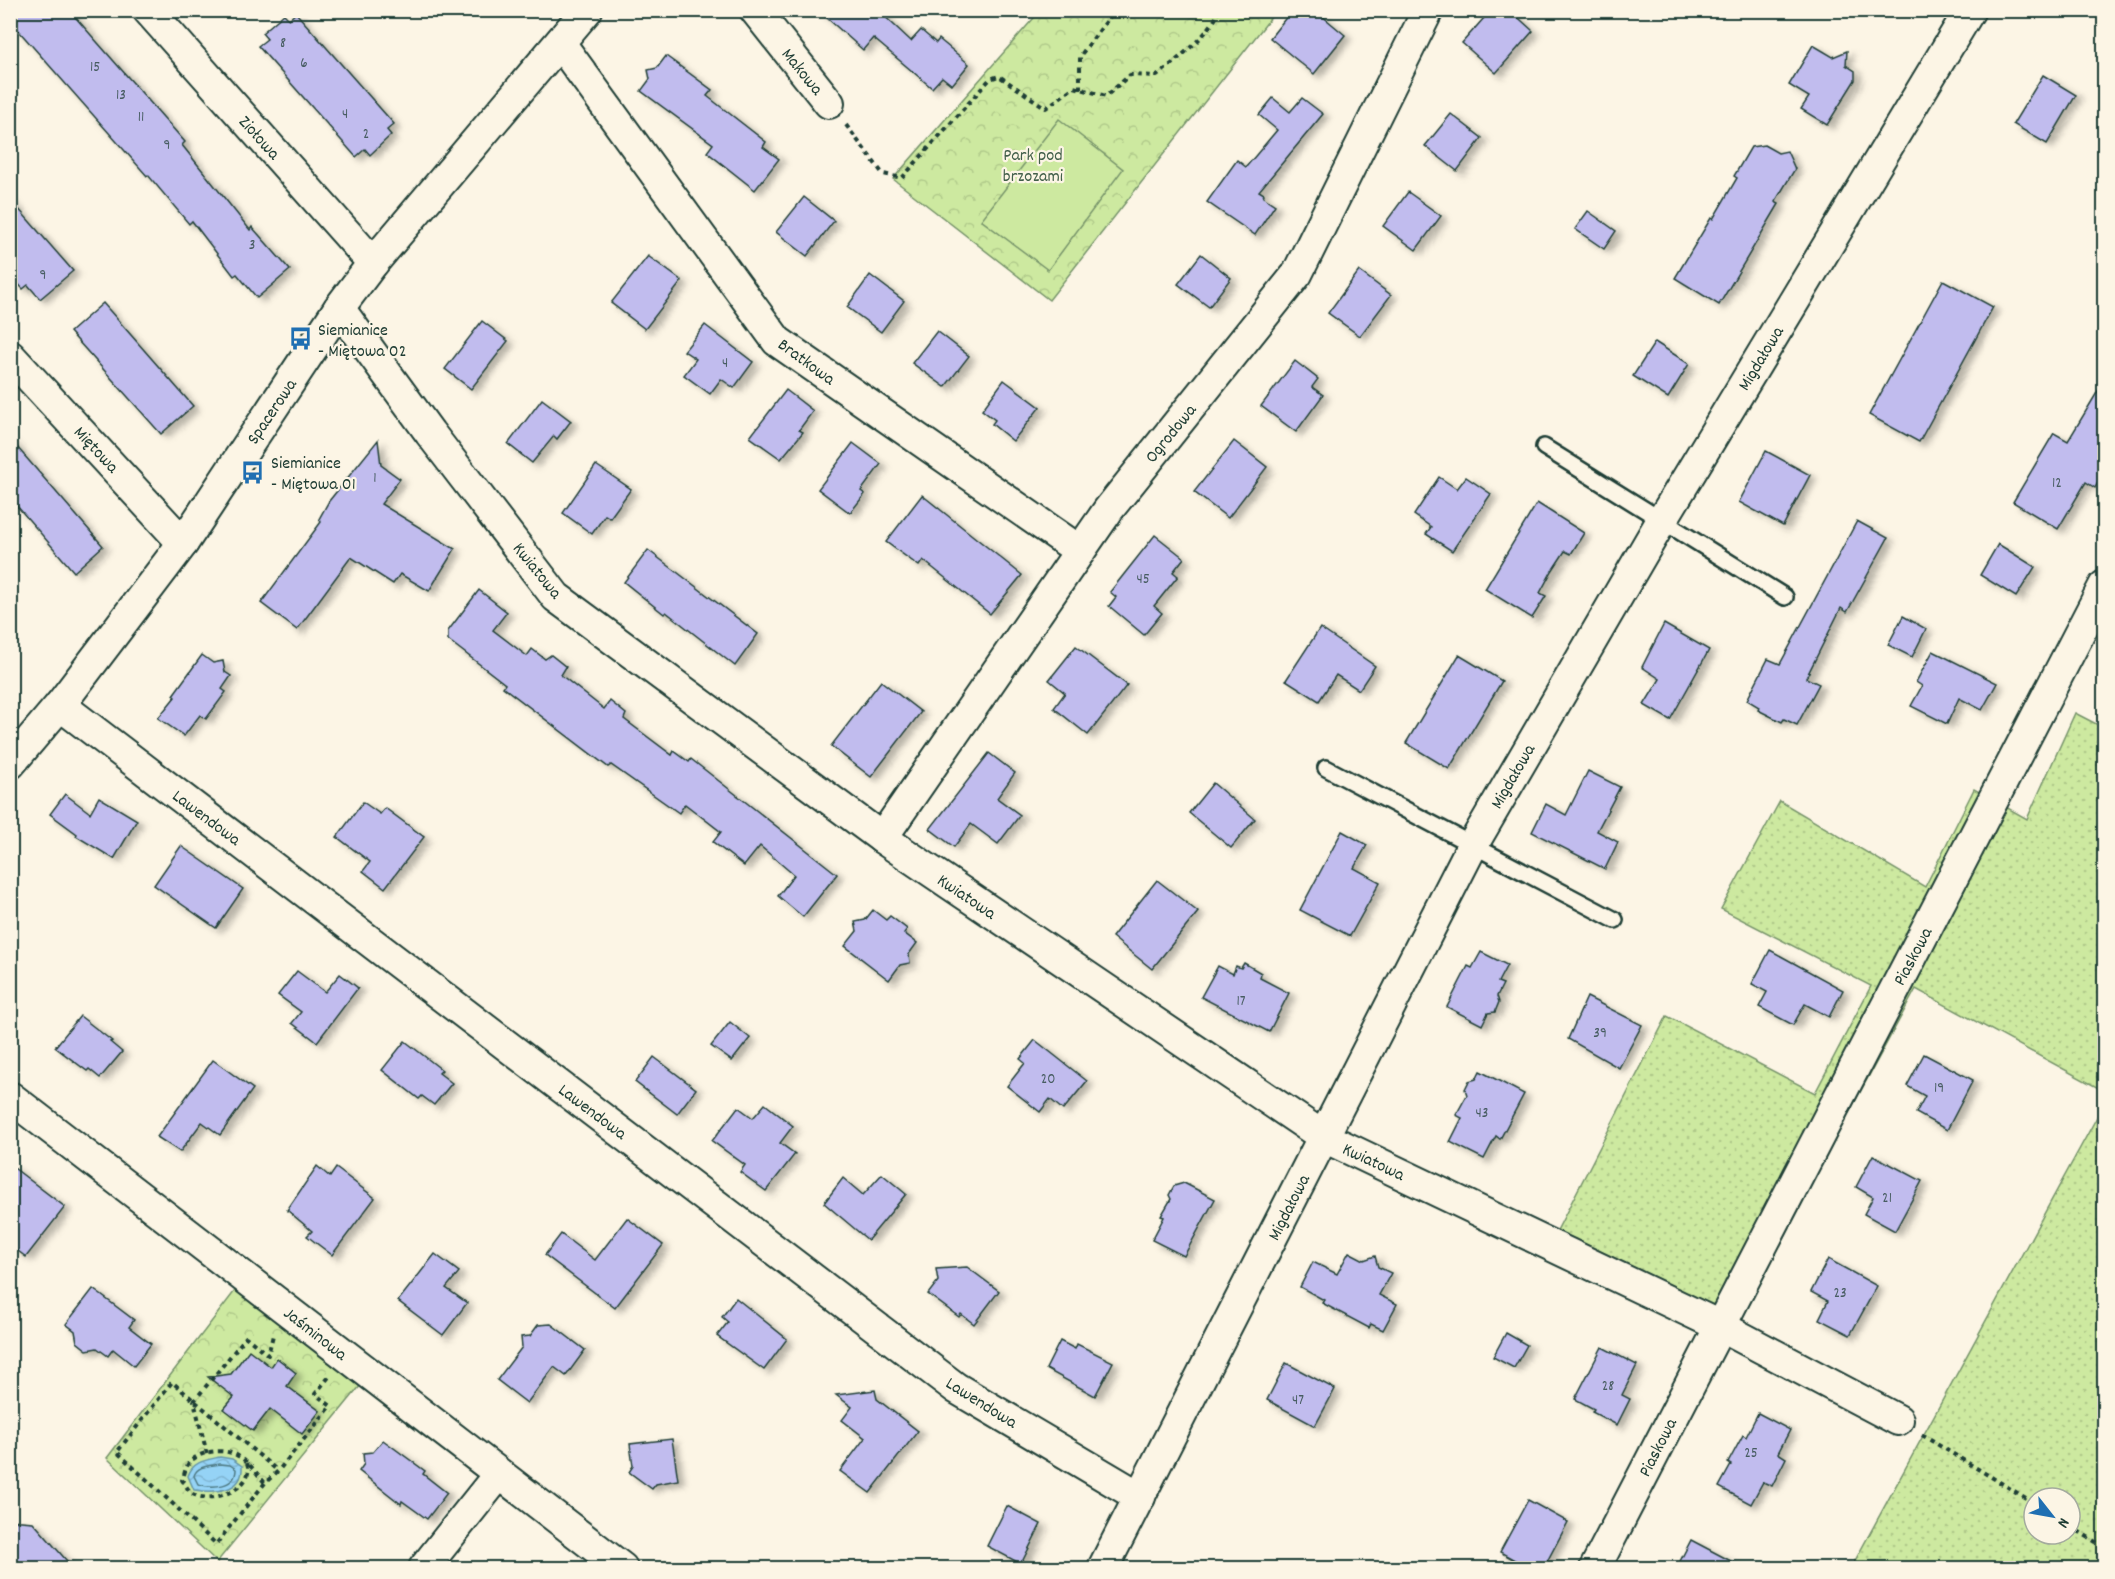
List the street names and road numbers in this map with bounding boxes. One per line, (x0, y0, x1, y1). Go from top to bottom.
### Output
street label: Makowa (774, 44, 828, 102)
street label: Ziołowa (232, 111, 285, 167)
street label: Migdałowa (1733, 322, 1791, 396)
street label: Bratkowa (772, 334, 840, 393)
street label: Spacerowa (242, 374, 305, 450)
street label: Ogrodowa (1140, 399, 1204, 469)
street label: Miętowa (67, 422, 124, 480)
street label: Kwiatowa (505, 538, 567, 606)
street label: Migdałowa (1486, 740, 1543, 814)
street label: Lawendowa (166, 785, 245, 853)
street label: Kwiatowa (931, 869, 1001, 927)
street label: Piaskowa (1888, 923, 1940, 991)
street label: Lawendowa (552, 1079, 631, 1147)
street label: Kwiatowa (1338, 1138, 1409, 1189)
street label: Migdałowa (1263, 1170, 1318, 1246)
street label: Jaśminowa (277, 1302, 352, 1368)
street label: Lawendowa (940, 1372, 1022, 1436)
street label: Piaskowa (1634, 1414, 1685, 1482)

